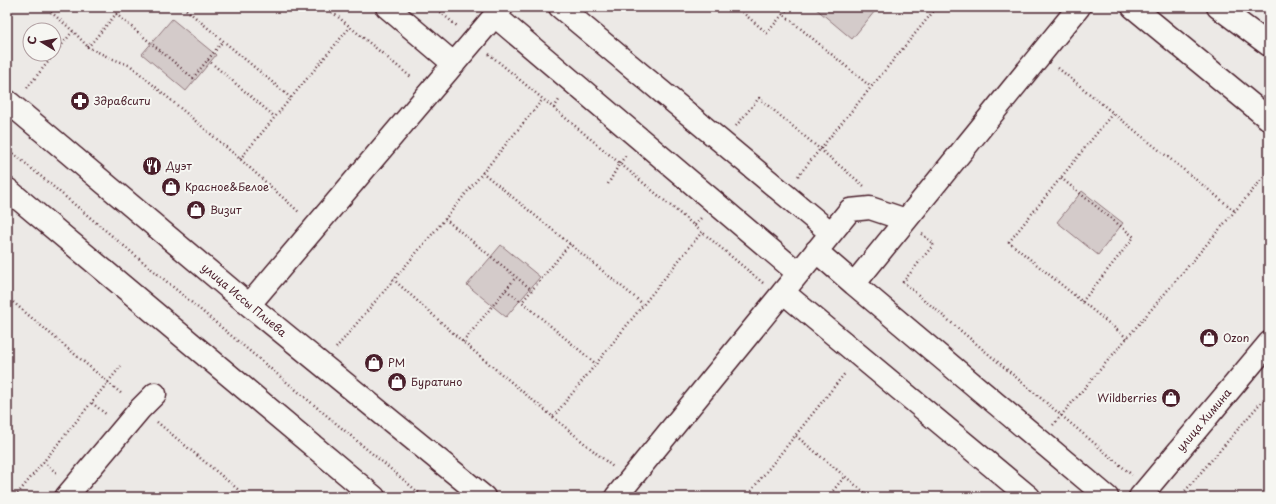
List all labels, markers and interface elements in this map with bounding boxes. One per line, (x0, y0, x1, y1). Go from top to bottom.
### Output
north arrow (22, 22, 62, 62)
text: С (23, 35, 41, 46)
pharmacy icon: Здравсити (69, 90, 91, 112)
place label: Здравсити (93, 92, 151, 109)
restaurant icon: Дуэт (141, 155, 163, 177)
place label: Дуэт (165, 157, 193, 174)
shop icon: Красное&Белое (160, 176, 182, 198)
place label: Красное&Белое (185, 178, 269, 195)
shop icon: Визит (185, 199, 207, 221)
place label: Визит (210, 201, 242, 218)
street label: улица Иссы Плиева (198, 259, 291, 340)
shop icon: Ozon (1198, 327, 1220, 349)
place label: Ozon (1223, 329, 1249, 346)
shop icon: PM (363, 352, 385, 374)
place label: PM (388, 354, 405, 371)
shop icon: Буратино (386, 371, 408, 393)
place label: Буратино (411, 373, 462, 390)
street label: улица Химина (1172, 384, 1235, 455)
shop icon: Wildberries (1160, 387, 1182, 409)
place label: Wildberries (1097, 389, 1157, 406)

